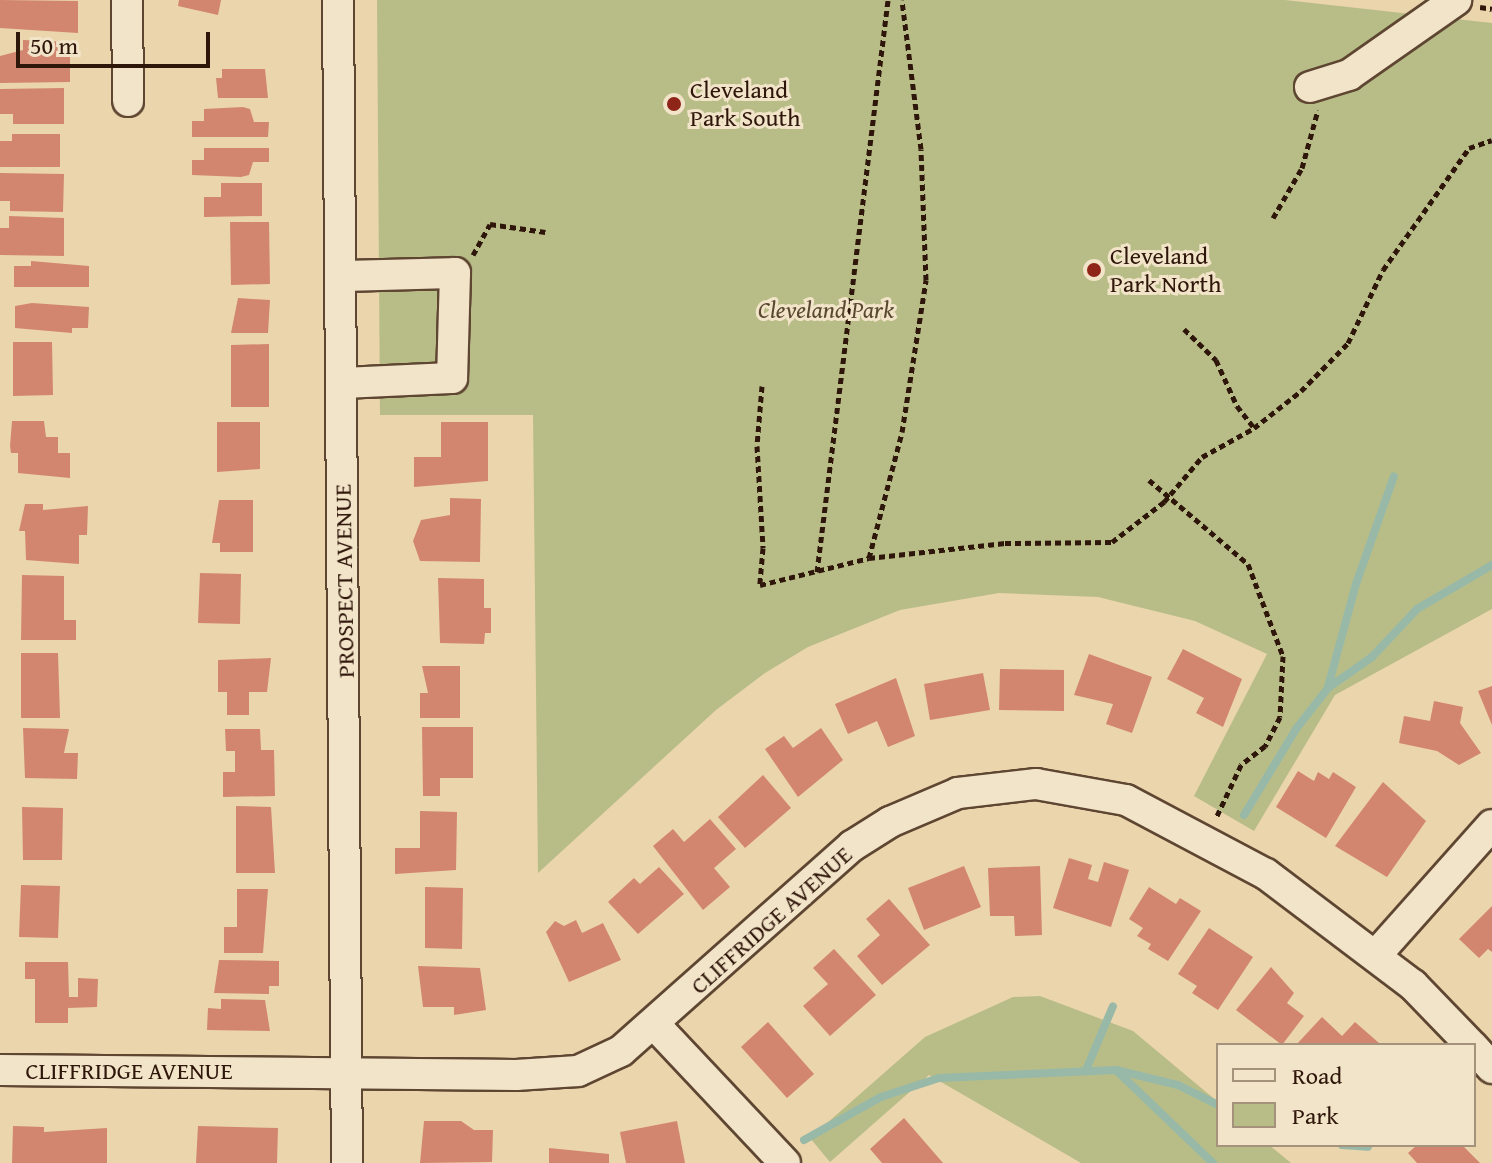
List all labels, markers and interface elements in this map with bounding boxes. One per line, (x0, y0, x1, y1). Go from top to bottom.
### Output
scale bar (20, 16, 214, 66)
text: 50 m (30, 28, 78, 63)
place label: Cleveland Park South (690, 76, 801, 132)
marker: Cleveland Park South (665, 95, 683, 113)
place label: Cleveland Park North (1110, 242, 1221, 298)
marker: Cleveland Park North (1085, 261, 1103, 279)
park label: Cleveland Park (758, 296, 894, 324)
street label: PROSPECT AVENUE (328, 484, 360, 678)
street label: CLIFFRIDGE AVENUE (684, 840, 858, 1000)
legend (1216, 1043, 1476, 1147)
street label: CLIFFRIDGE AVENUE (25, 1057, 233, 1085)
text: Road (1292, 1058, 1342, 1093)
text: Park (1292, 1098, 1338, 1133)

